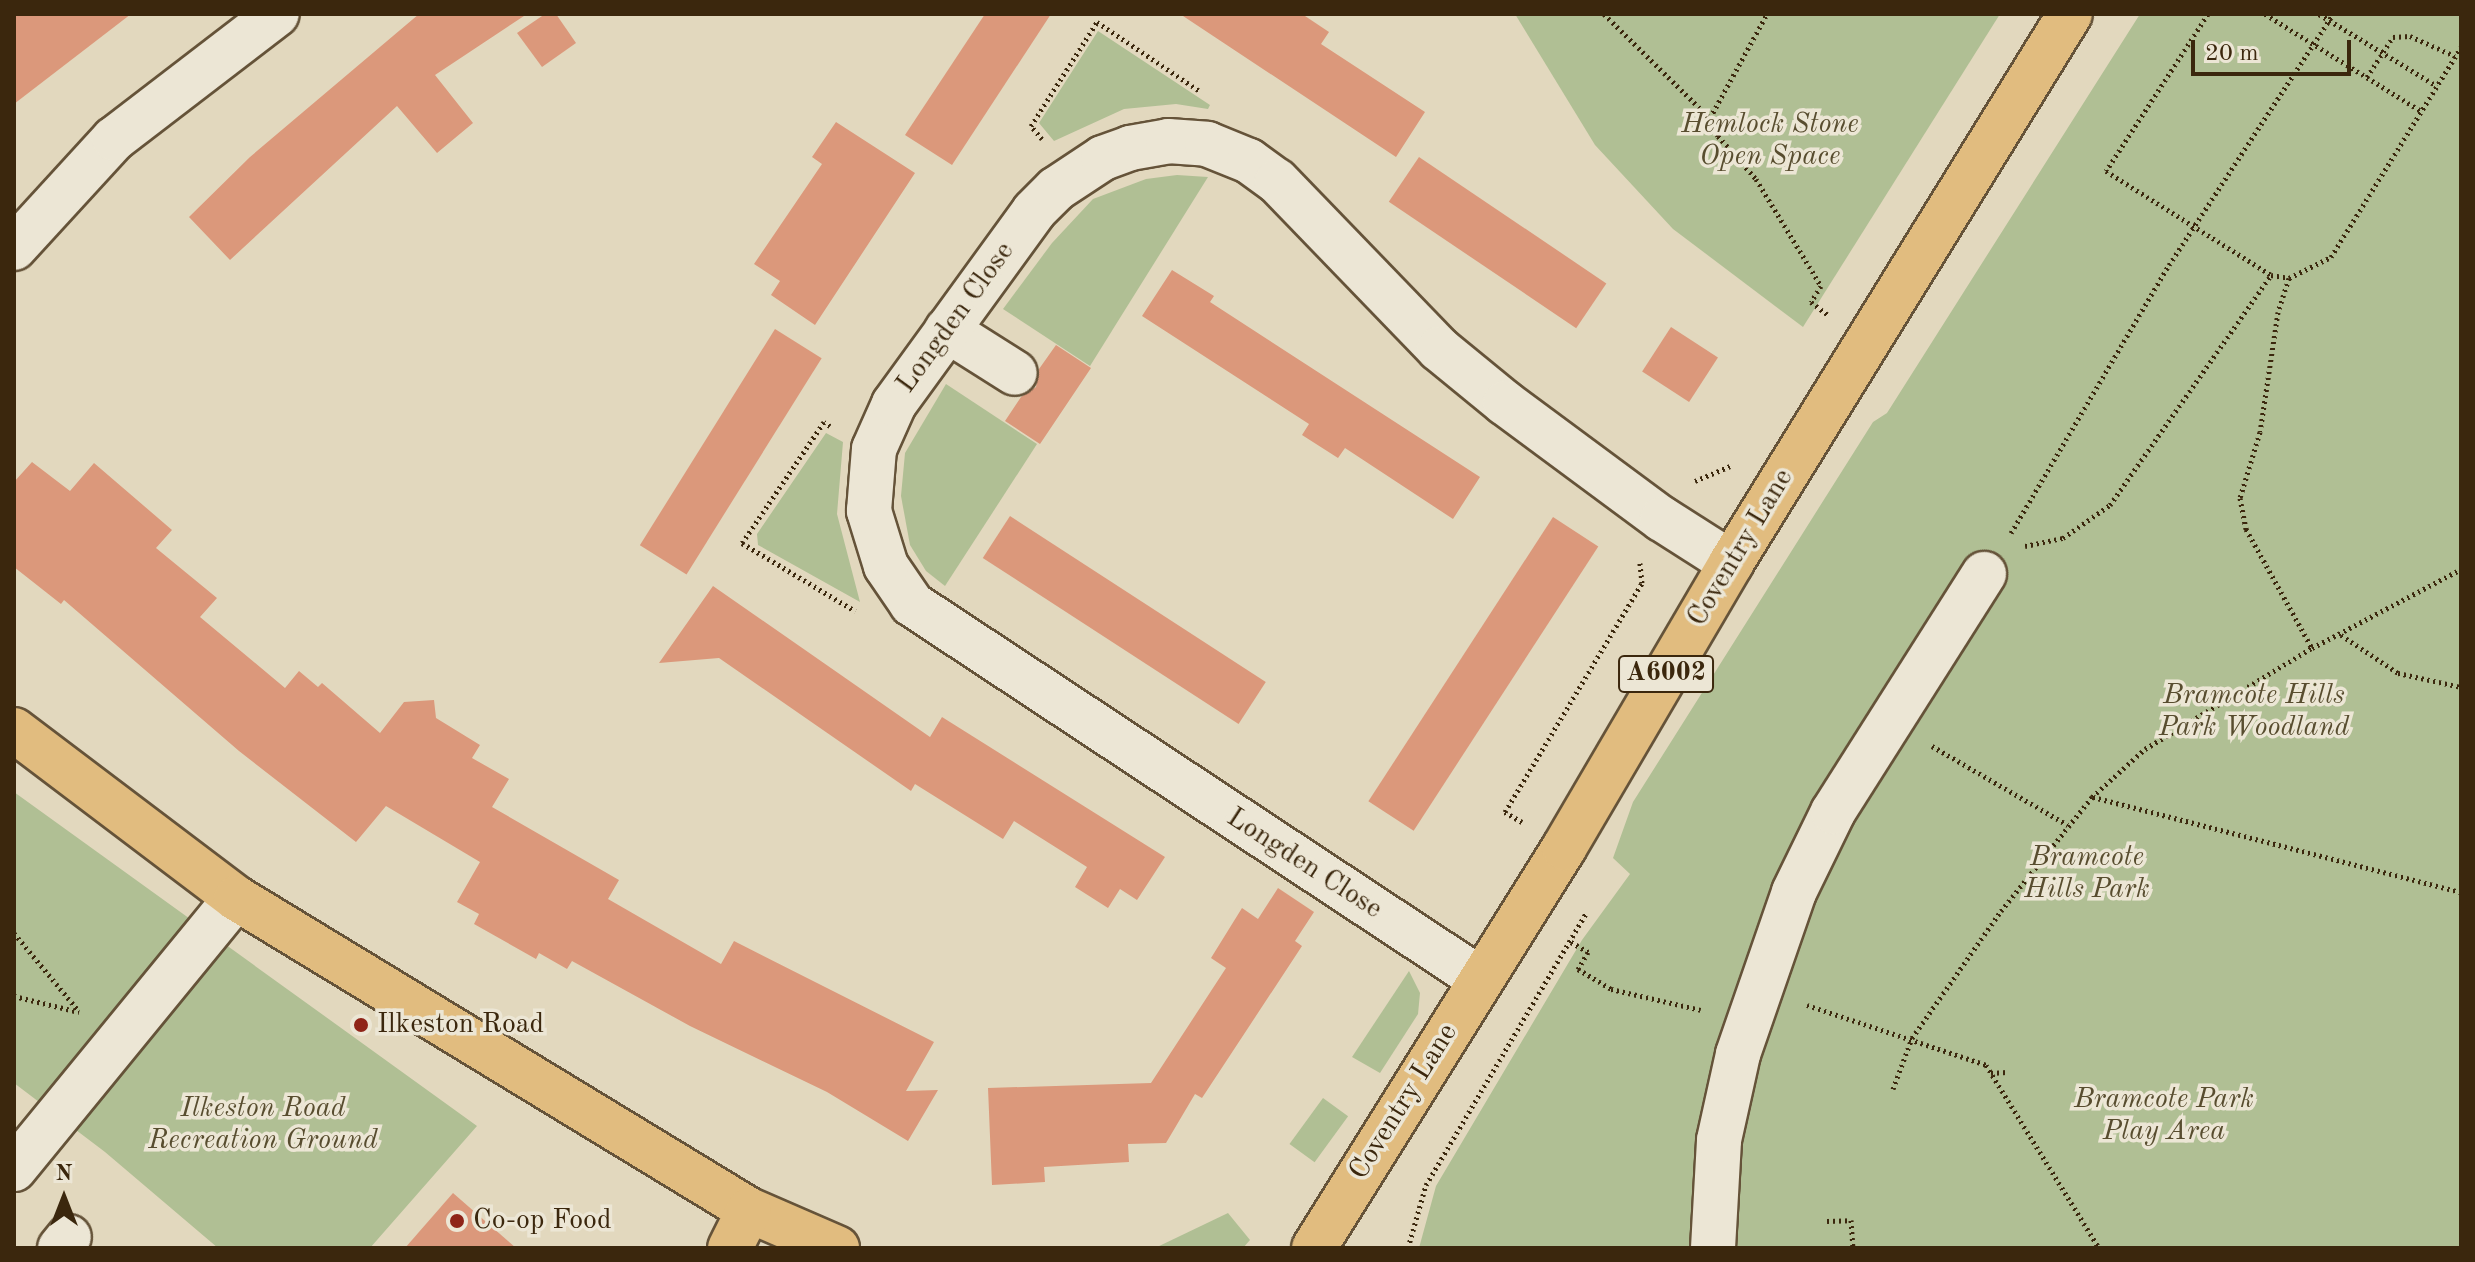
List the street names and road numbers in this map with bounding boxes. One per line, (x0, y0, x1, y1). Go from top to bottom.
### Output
street label: Longden Close (890, 236, 1022, 400)
street label: Coventry Lane (1681, 463, 1801, 633)
road number: A6002 (1618, 652, 1714, 696)
street label: Longden Close (1220, 801, 1388, 927)
street label: Coventry Lane (1343, 1018, 1465, 1186)

